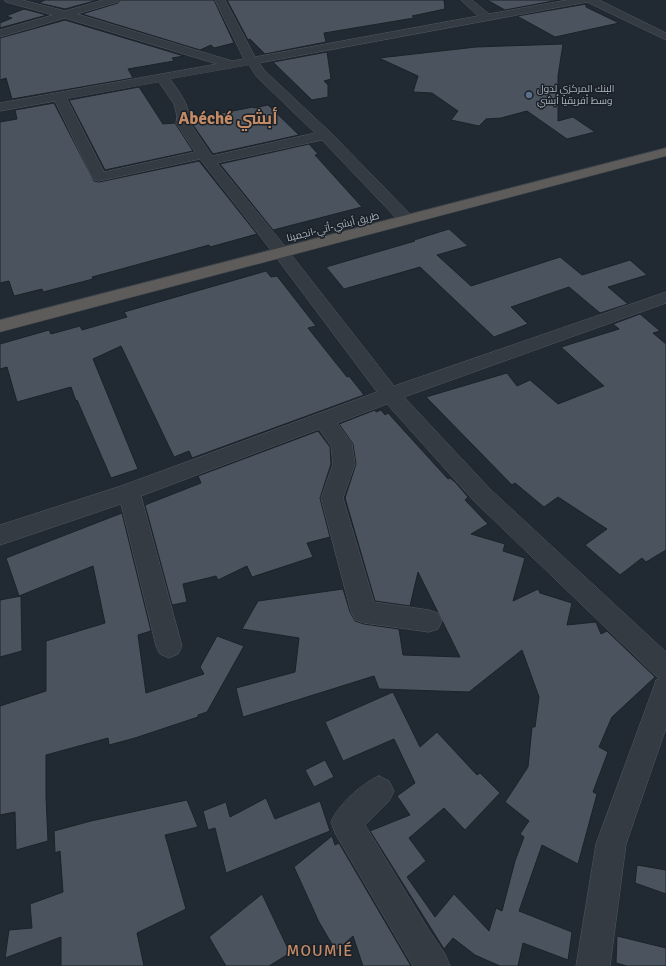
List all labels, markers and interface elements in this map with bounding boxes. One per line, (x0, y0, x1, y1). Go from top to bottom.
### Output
place label: البنك المركزي لدول وسط أفريقيا أبشي (537, 83, 615, 108)
marker: البنك المركزي لدول وسط أفريقيا أبشي (524, 90, 534, 100)
district label: Abéché أبشي (179, 106, 277, 131)
street label: طريق أبشي-أتي-انجمينا (285, 209, 381, 245)
district label: MOUMIÉ (287, 941, 353, 961)

